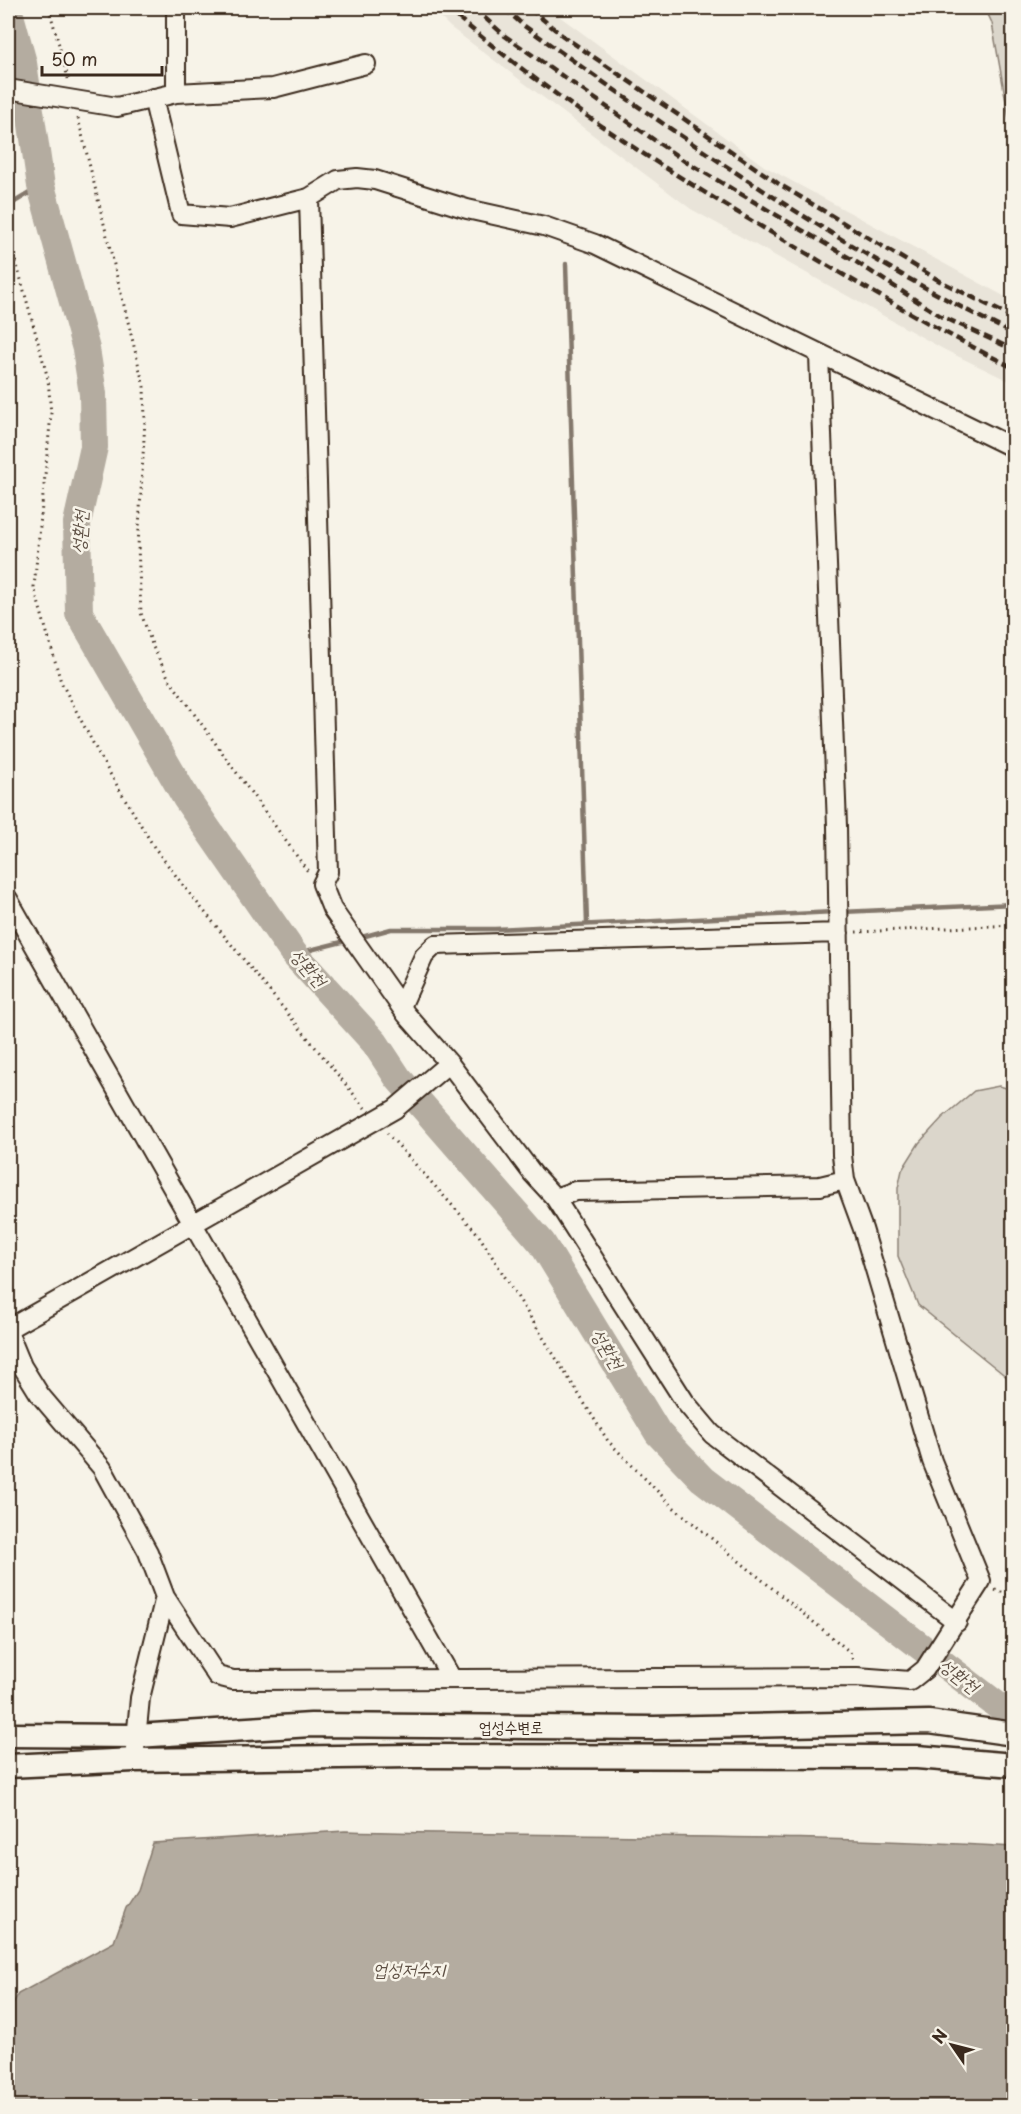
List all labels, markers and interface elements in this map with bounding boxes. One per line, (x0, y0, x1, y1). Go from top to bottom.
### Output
scale bar (42, 39, 162, 77)
text: 50 m (51, 45, 98, 72)
water label: 성환천 (64, 508, 94, 555)
water label: 성환천 (285, 942, 335, 993)
water label: 성환천 (586, 1323, 632, 1375)
water label: 성환천 (934, 1651, 987, 1700)
street label: 업성수변로 (479, 1714, 543, 1738)
water label: 업성저수지 (373, 1955, 448, 1982)
north arrow (922, 2015, 982, 2075)
text: N (925, 2024, 952, 2048)

